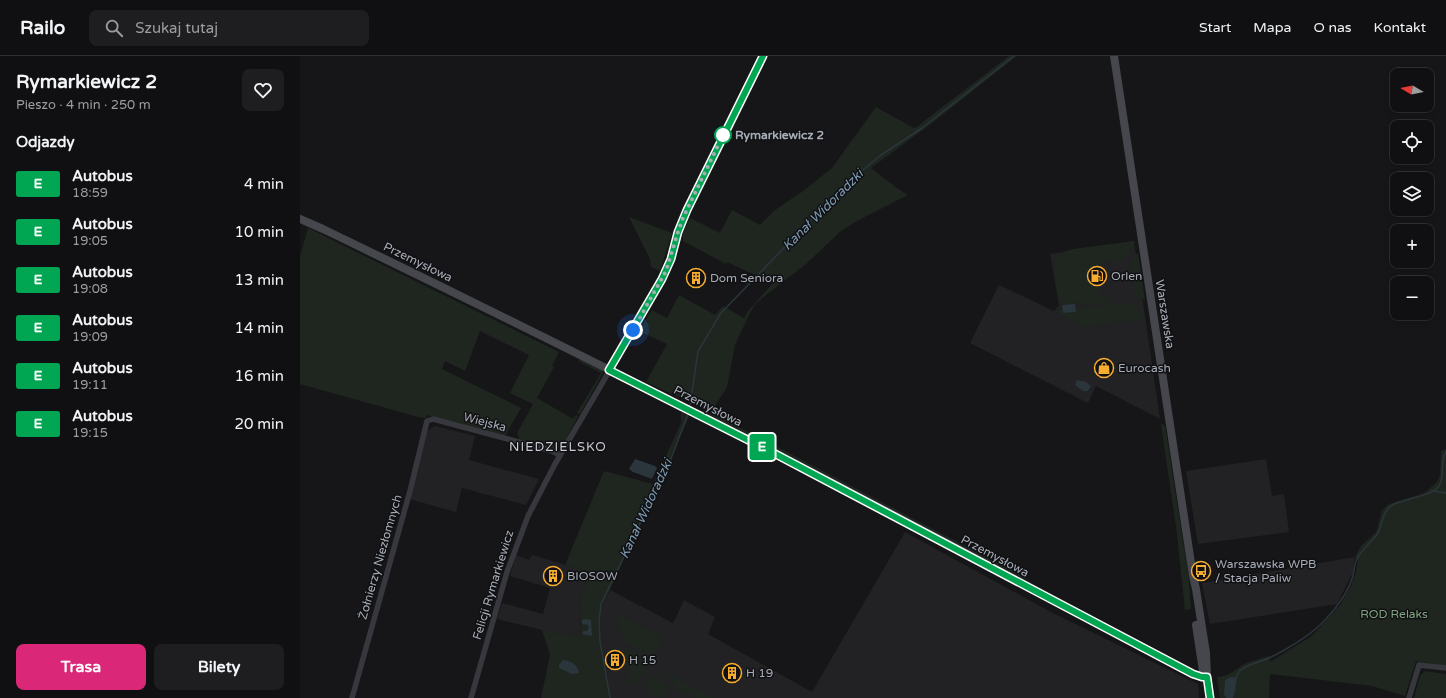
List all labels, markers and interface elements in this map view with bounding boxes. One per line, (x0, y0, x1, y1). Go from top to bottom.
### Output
search box (89, 10, 369, 46)
text: Railo (20, 17, 65, 39)
icon: search (103, 17, 125, 39)
text: Szukaj tutaj (135, 19, 218, 37)
text: Start (1199, 19, 1231, 36)
text: Mapa (1253, 19, 1291, 36)
text: O nas (1313, 19, 1352, 36)
text: Kontakt (1374, 19, 1426, 36)
north arrow (1390, 68, 1434, 112)
map controls (1390, 68, 1434, 320)
button: heart (242, 69, 284, 111)
text: Rymarkiewicz 2 (16, 71, 157, 93)
text: Pieszo · 4 min · 250 m (16, 97, 151, 113)
button: locate (1390, 120, 1434, 164)
marker: Rymarkiewicz 2 (714, 126, 732, 144)
place label: Rymarkiewicz 2 (735, 128, 824, 143)
text: Odjazdy (16, 133, 75, 151)
water label: Kanał Widoradzki (779, 165, 868, 254)
text: Autobus (72, 167, 133, 185)
button: layers (1390, 172, 1434, 216)
text: E (34, 175, 42, 192)
text: 4 min (244, 175, 284, 193)
text: 18:59 (72, 185, 108, 201)
text: Autobus (72, 215, 133, 233)
text: E (34, 223, 42, 240)
text: 10 min (235, 223, 284, 241)
button: + (1390, 224, 1434, 268)
text: 19:05 (72, 233, 108, 249)
street label: Przemysłowa (381, 239, 455, 285)
text: Autobus (72, 263, 133, 281)
fuel station icon: Orlen (1086, 265, 1108, 287)
building icon: Dom Seniora (685, 267, 707, 289)
place label: Orlen (1111, 269, 1142, 283)
text: E (34, 271, 42, 288)
text: 13 min (235, 271, 284, 289)
place label: Dom Seniora (710, 271, 783, 285)
button: − (1390, 276, 1434, 320)
street label: Warszawska (1153, 278, 1177, 350)
text: 19:08 (72, 281, 108, 297)
text: Autobus (72, 311, 133, 329)
text: E (34, 319, 42, 336)
text: 14 min (235, 319, 284, 337)
your location (623, 320, 643, 340)
text: 19:09 (72, 329, 108, 345)
shop icon: Eurocash (1093, 357, 1115, 379)
text: Autobus (72, 359, 133, 377)
place label: Eurocash (1118, 361, 1171, 375)
text: E (34, 367, 42, 384)
text: 16 min (235, 367, 284, 385)
text: 19:11 (72, 377, 108, 393)
street label: Przemysłowa (671, 383, 745, 429)
text: Autobus (72, 407, 133, 425)
street label: Wiejska (462, 410, 508, 434)
text: E (34, 415, 42, 432)
text: 20 min (235, 415, 284, 433)
text: 19:15 (72, 425, 108, 441)
line badge: E (749, 434, 775, 460)
text: E (758, 438, 766, 455)
district label: NIEDZIELSKO (509, 439, 607, 455)
water label: Kanał Widoradzki (616, 455, 677, 561)
street label: Żołnierzy Niezłomnych (355, 493, 405, 621)
street label: Felicji Rymarkiewicz (470, 529, 516, 641)
street label: Przemysłowa (959, 532, 1031, 580)
place label: Warszawska WPB / Stacja Paliw (1215, 557, 1316, 585)
bus stop icon: Warszawska WPB / Stacja Paliw (1190, 560, 1212, 582)
building icon: BIOSOW (542, 565, 564, 587)
place label: BIOSOW (567, 569, 618, 583)
park label: ROD Relaks (1360, 607, 1428, 621)
button: Trasa (16, 644, 146, 690)
button: Bilety (154, 644, 284, 690)
building icon: H 15 (604, 649, 626, 671)
place label: H 15 (629, 653, 656, 667)
building icon: H 19 (721, 662, 743, 684)
place label: H 19 (746, 666, 773, 680)

